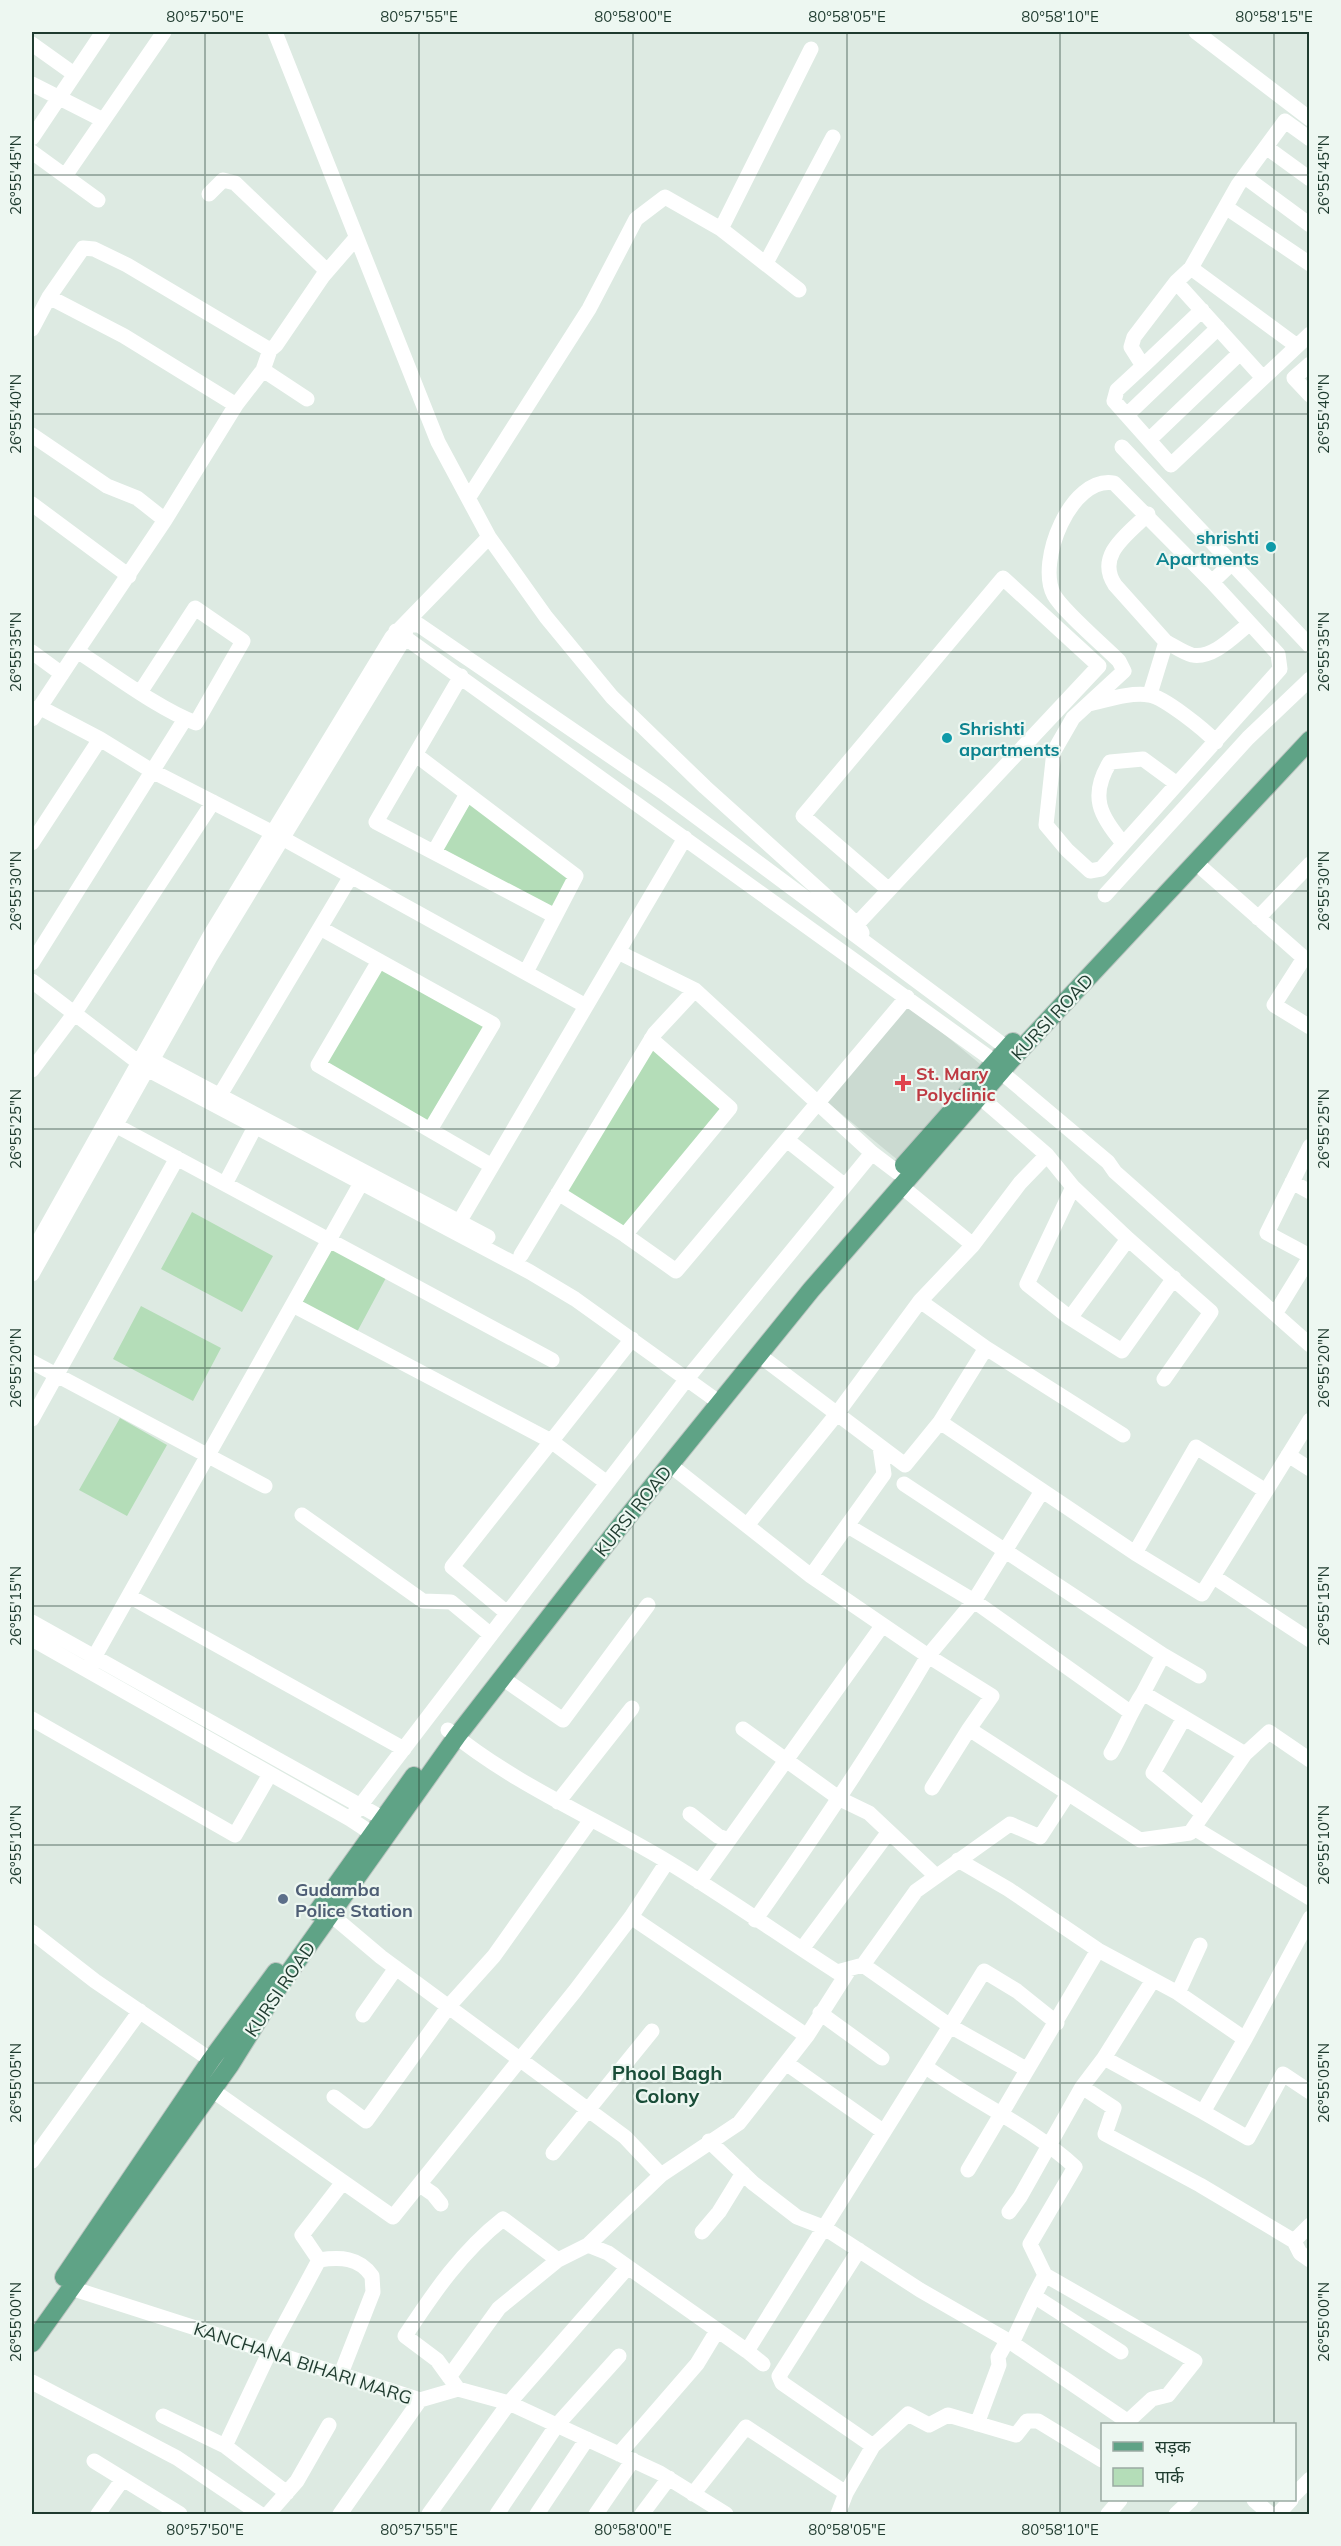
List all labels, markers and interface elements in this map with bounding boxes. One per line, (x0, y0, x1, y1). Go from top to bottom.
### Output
text: 80°57'50"E (166, 7, 244, 26)
text: 80°57'55"E (380, 7, 458, 26)
text: 80°58'00"E (594, 7, 672, 26)
text: 80°58'05"E (808, 7, 886, 26)
text: 80°58'10"E (1021, 7, 1099, 26)
text: 80°58'15"E (1235, 7, 1313, 26)
text: 26°55'45"N (6, 135, 25, 215)
text: 26°55'45"N (1314, 135, 1333, 215)
text: 26°55'40"N (6, 374, 25, 454)
text: 26°55'40"N (1314, 374, 1333, 454)
place label: shrishti Apartments (1156, 526, 1259, 570)
marker: shrishti Apartments (1264, 540, 1278, 554)
text: 26°55'35"N (6, 612, 25, 692)
text: 26°55'35"N (1314, 612, 1333, 692)
place label: Shrishti apartments (959, 717, 1060, 761)
marker: Shrishti apartments (940, 731, 954, 745)
text: 26°55'30"N (6, 851, 25, 931)
text: 26°55'30"N (1314, 851, 1333, 931)
street label: KURSI ROAD (1006, 969, 1098, 1065)
place label: St. Mary Polyclinic (916, 1062, 996, 1106)
marker: St. Mary Polyclinic (894, 1074, 912, 1092)
text: 26°55'25"N (6, 1089, 25, 1169)
text: 26°55'25"N (1314, 1089, 1333, 1169)
text: 26°55'20"N (6, 1328, 25, 1408)
text: 26°55'20"N (1314, 1328, 1333, 1408)
street label: KURSI ROAD (589, 1461, 677, 1561)
text: 26°55'15"N (6, 1566, 25, 1646)
text: 26°55'15"N (1314, 1566, 1333, 1646)
text: 26°55'10"N (6, 1805, 25, 1885)
text: 26°55'10"N (1314, 1805, 1333, 1885)
place label: Gudamba Police Station (295, 1878, 413, 1922)
marker: Gudamba Police Station (276, 1892, 290, 1906)
street label: KURSI ROAD (240, 1937, 320, 2041)
text: 26°55'05"N (6, 2043, 25, 2123)
text: 26°55'05"N (1314, 2043, 1333, 2123)
district label: Phool Bagh Colony (612, 2060, 722, 2108)
text: 26°55'00"N (6, 2282, 25, 2362)
text: 26°55'00"N (1314, 2282, 1333, 2362)
street label: KANCHANA BIHARI MARG (191, 2317, 415, 2409)
legend (1101, 2423, 1296, 2501)
text: सड़क (1155, 2435, 1192, 2458)
text: पार्क (1155, 2465, 1185, 2488)
text: 80°57'50"E (166, 2520, 244, 2539)
text: 80°57'55"E (380, 2520, 458, 2539)
text: 80°58'00"E (594, 2520, 672, 2539)
text: 80°58'05"E (808, 2520, 886, 2539)
text: 80°58'10"E (1021, 2520, 1099, 2539)

